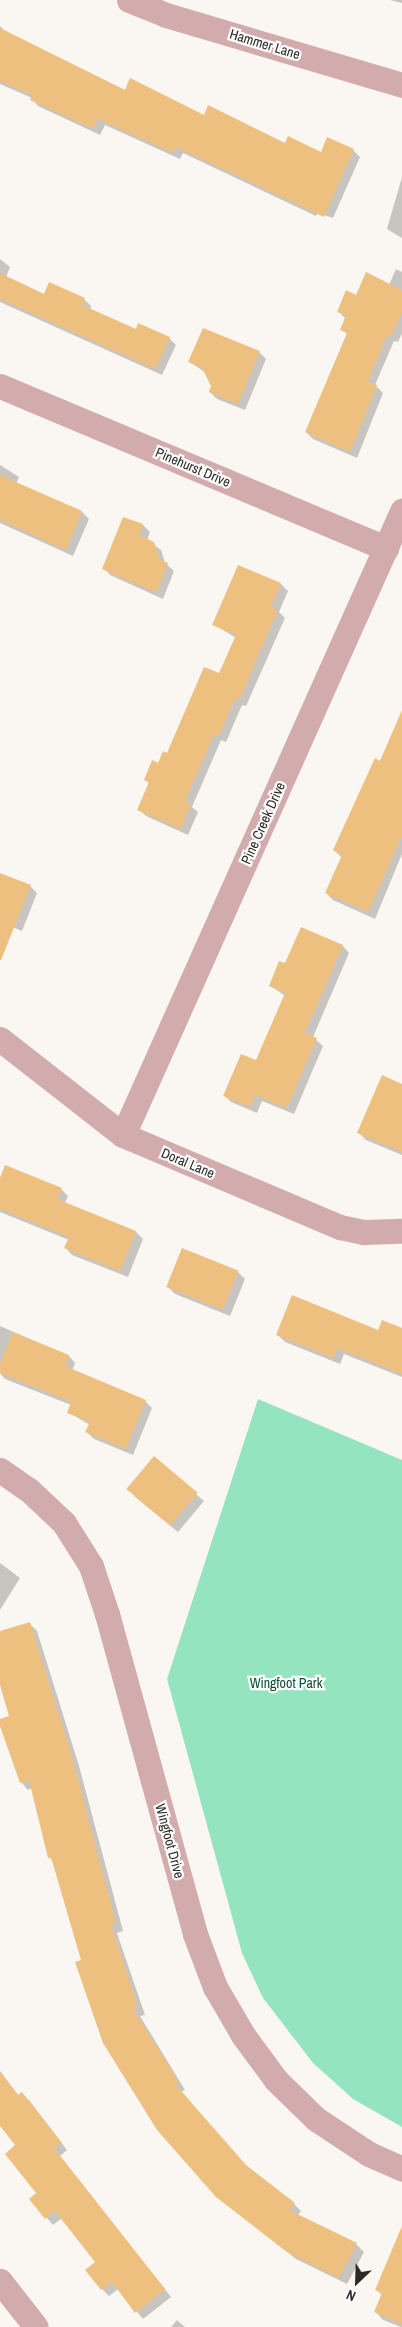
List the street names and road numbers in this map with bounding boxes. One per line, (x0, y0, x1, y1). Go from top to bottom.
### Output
street label: Hammer Lane (228, 25, 302, 63)
street label: Pinehurst Drive (153, 444, 233, 490)
street label: Pine Creek Drive (237, 779, 289, 867)
street label: Doral Lane (159, 1144, 217, 1182)
street label: Wingfoot Drive (152, 1802, 188, 1880)

